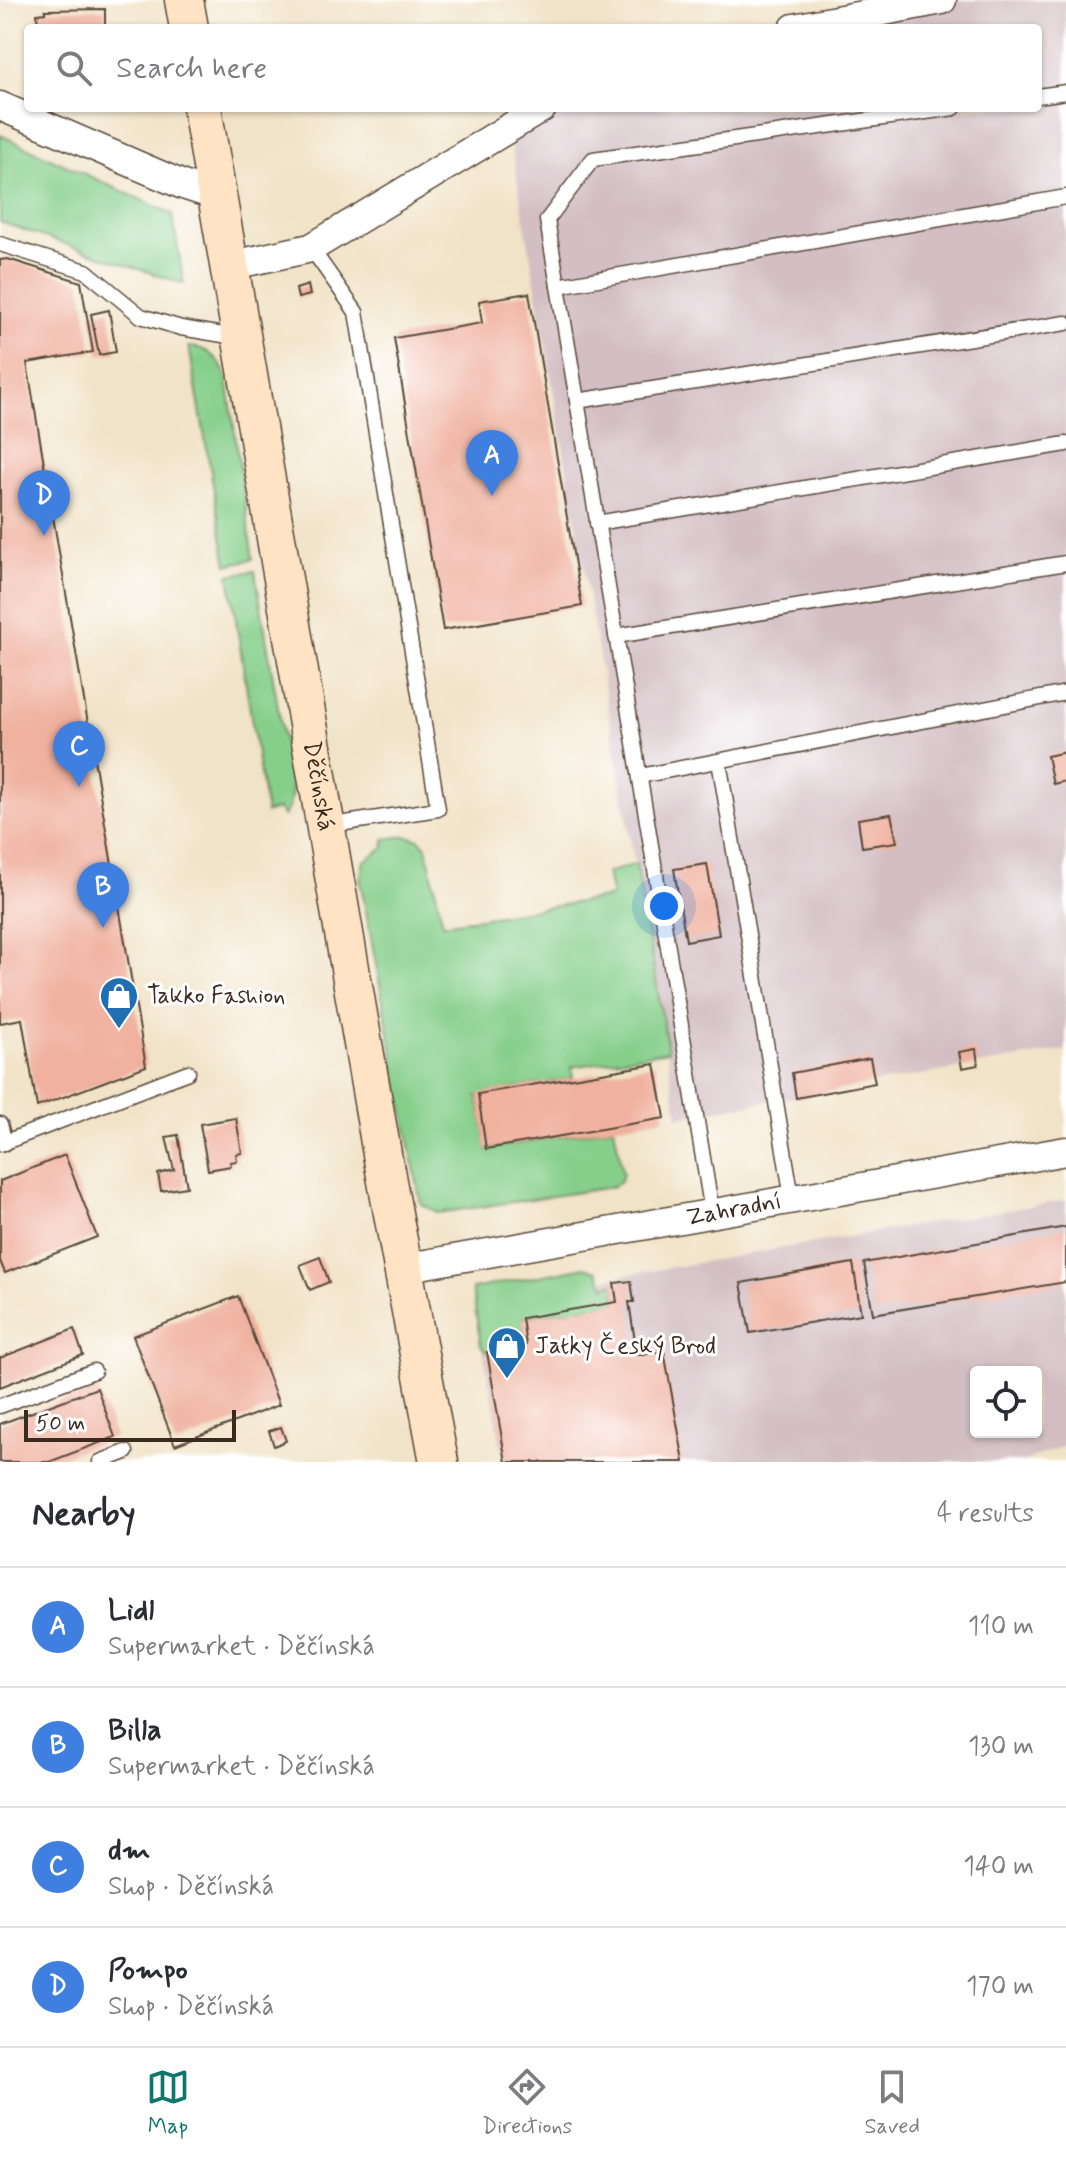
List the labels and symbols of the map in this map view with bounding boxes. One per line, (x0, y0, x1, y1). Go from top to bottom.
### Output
pin: A (466, 430, 518, 496)
pin: D (18, 470, 70, 536)
pin: C (53, 721, 105, 787)
street label: Děčínská (296, 739, 342, 833)
pin: B (77, 862, 129, 928)
your location (644, 886, 684, 926)
shop icon: Takko Fashion (98, 975, 140, 1030)
place label: Takko Fashion (147, 981, 285, 1012)
street label: Zahradní (684, 1186, 784, 1233)
shop icon: Jatky Český Brod (486, 1325, 528, 1380)
place label: Jatky Český Brod (535, 1331, 716, 1362)
scale bar (24, 1406, 236, 1442)

